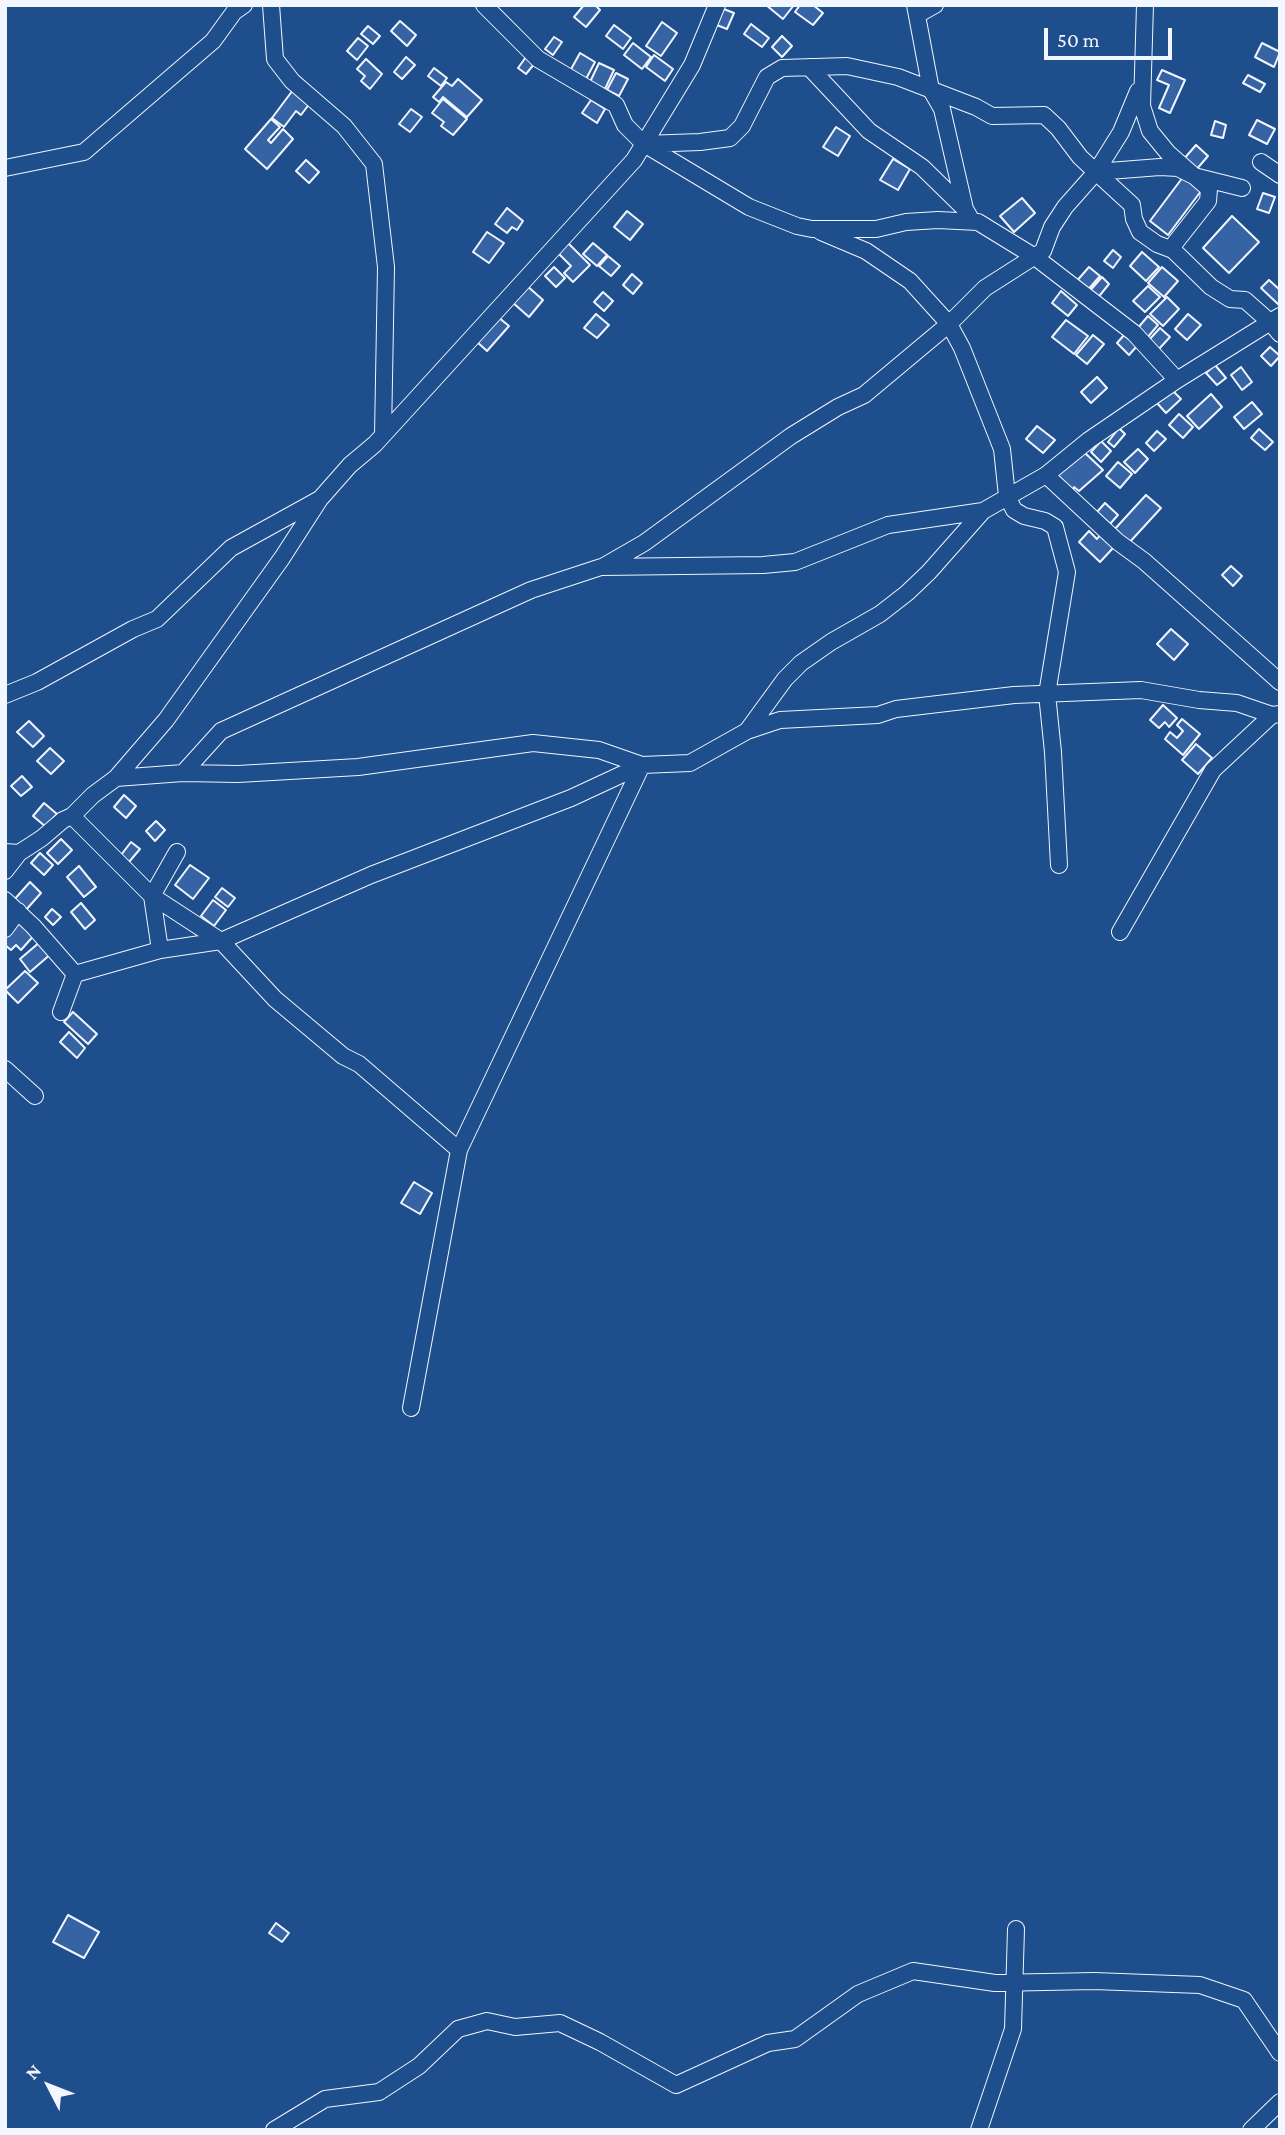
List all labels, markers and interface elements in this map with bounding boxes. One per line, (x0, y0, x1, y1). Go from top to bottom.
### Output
scale bar (1047, 14, 1175, 58)
text: 50 m (1057, 28, 1100, 52)
north arrow (14, 2051, 84, 2121)
text: N (21, 2060, 45, 2083)

